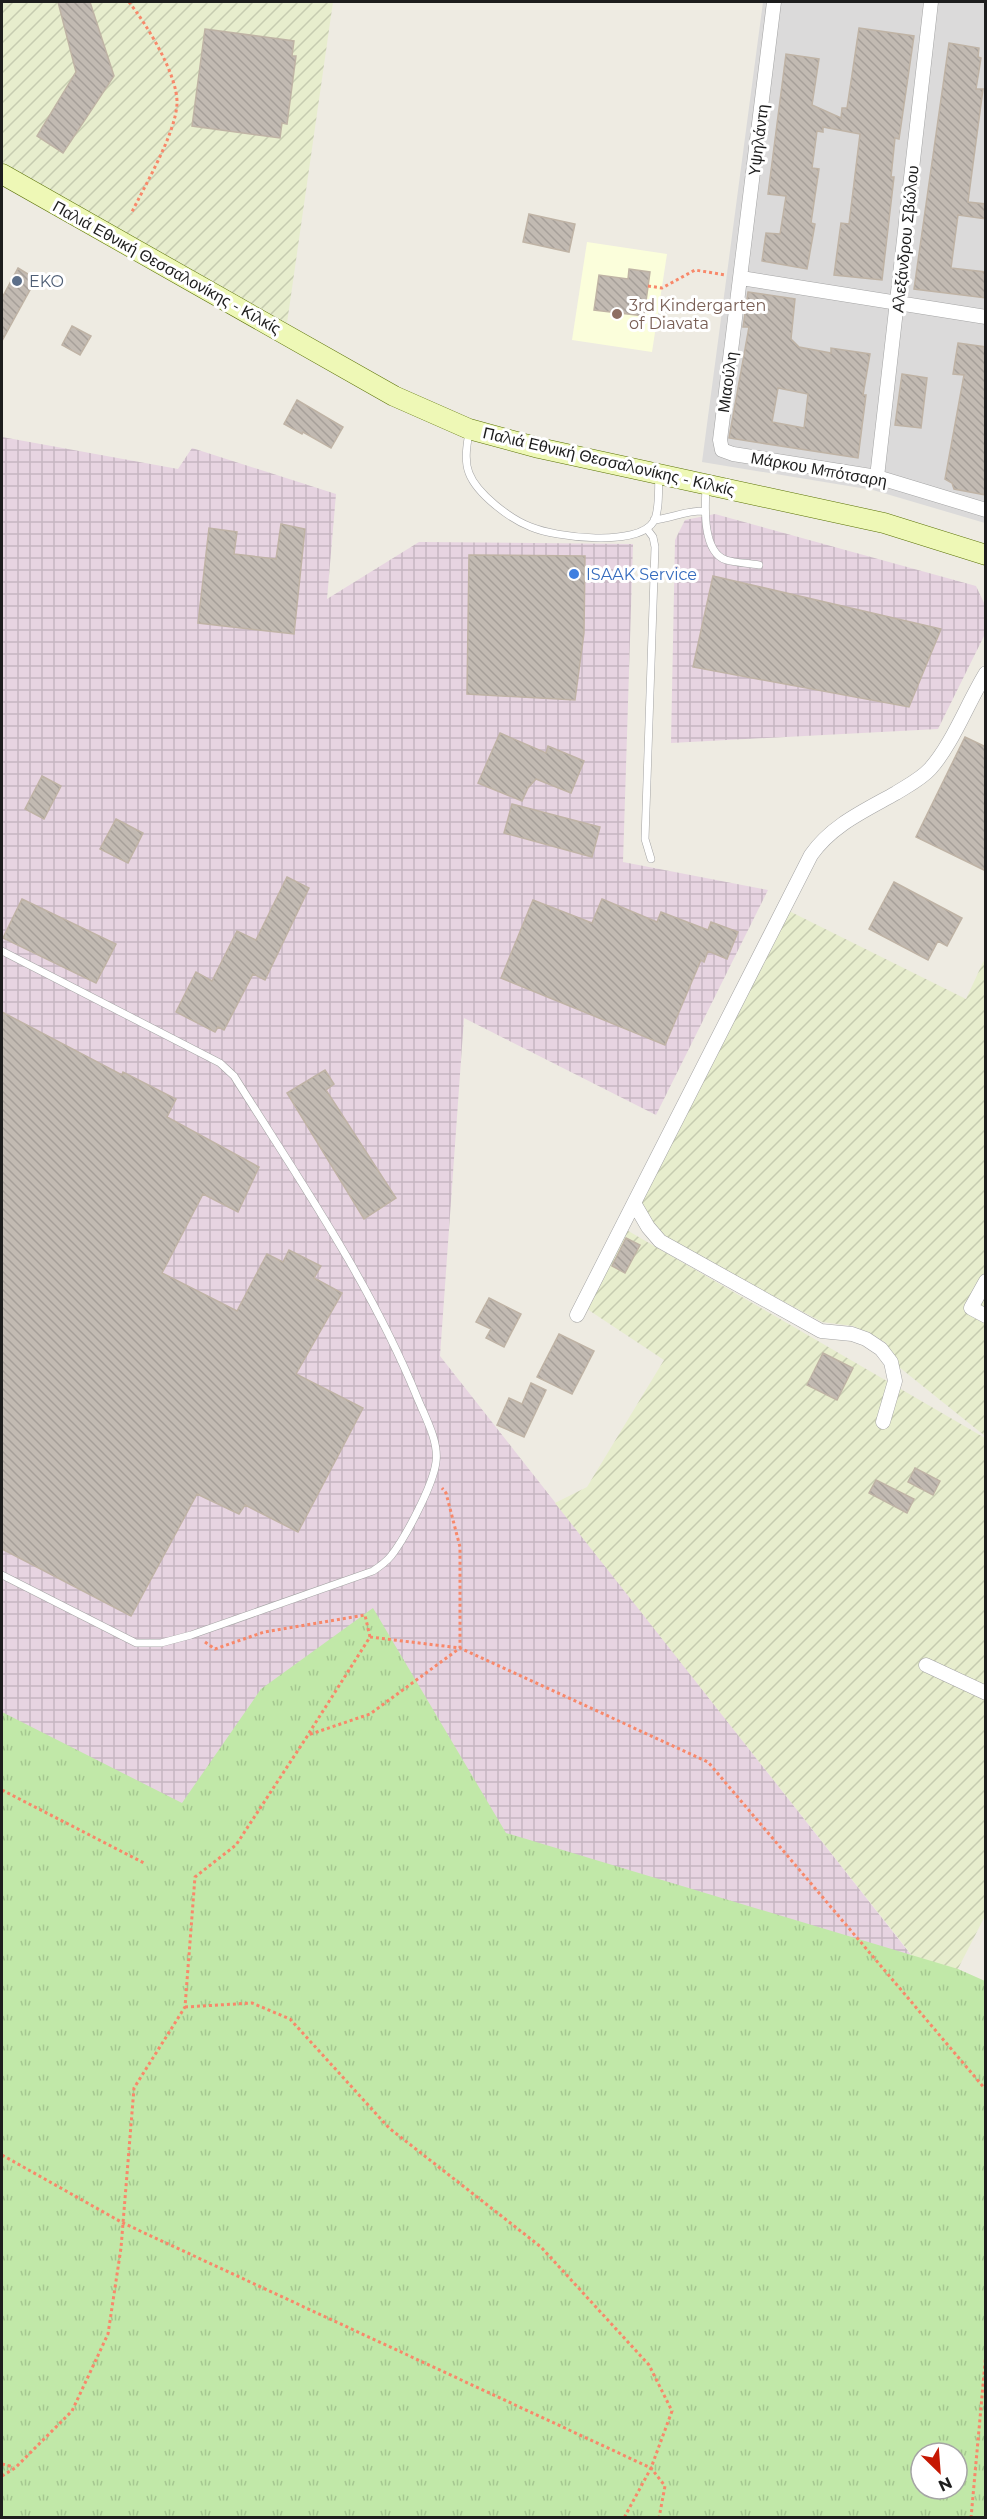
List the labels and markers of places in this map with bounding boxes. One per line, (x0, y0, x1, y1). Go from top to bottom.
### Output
place label: EKO (29, 272, 64, 291)
marker: EKO (10, 274, 24, 288)
place label: 3rd Kindergarten of Diavata (629, 296, 766, 333)
marker: 3rd Kindergarten of Diavata (610, 307, 624, 321)
place label: ISAAK Service (586, 565, 697, 584)
marker: ISAAK Service (567, 567, 581, 581)

